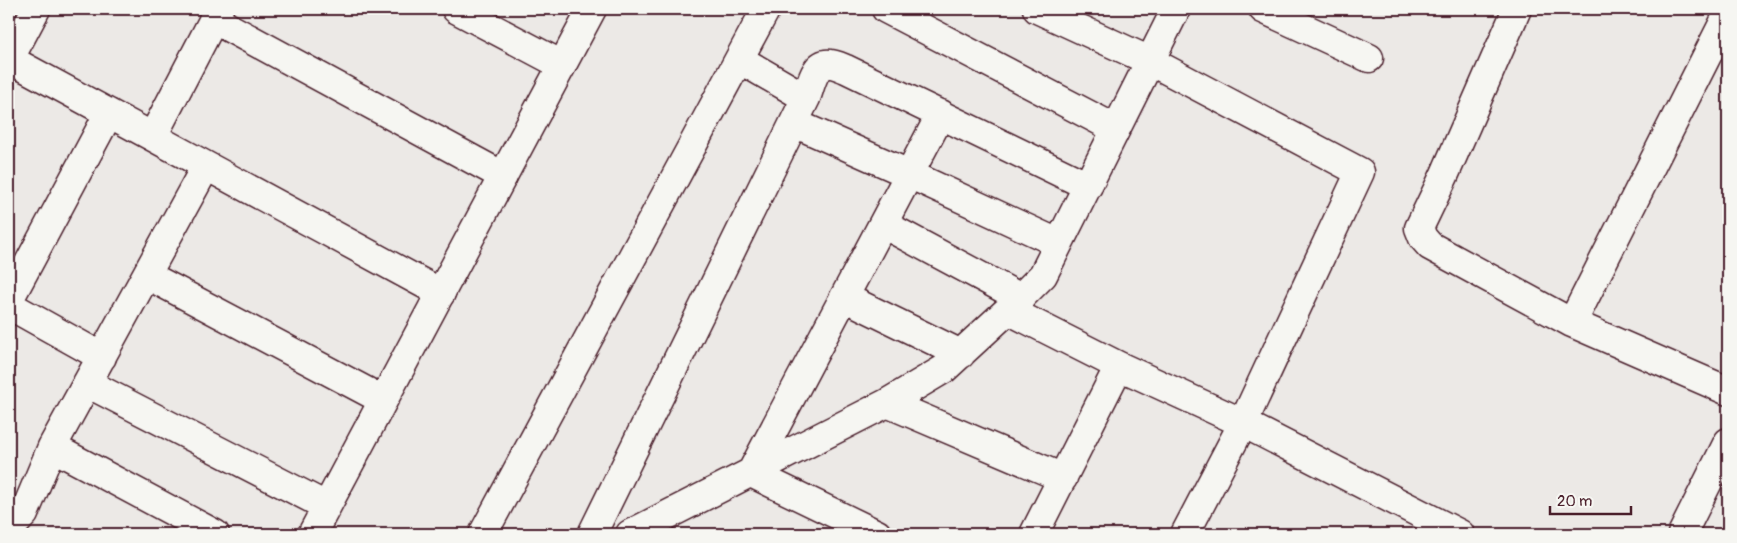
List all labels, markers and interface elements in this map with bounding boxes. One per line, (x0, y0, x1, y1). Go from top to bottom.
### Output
scale bar (1550, 483, 1631, 515)
text: 20 m (1557, 492, 1592, 511)

